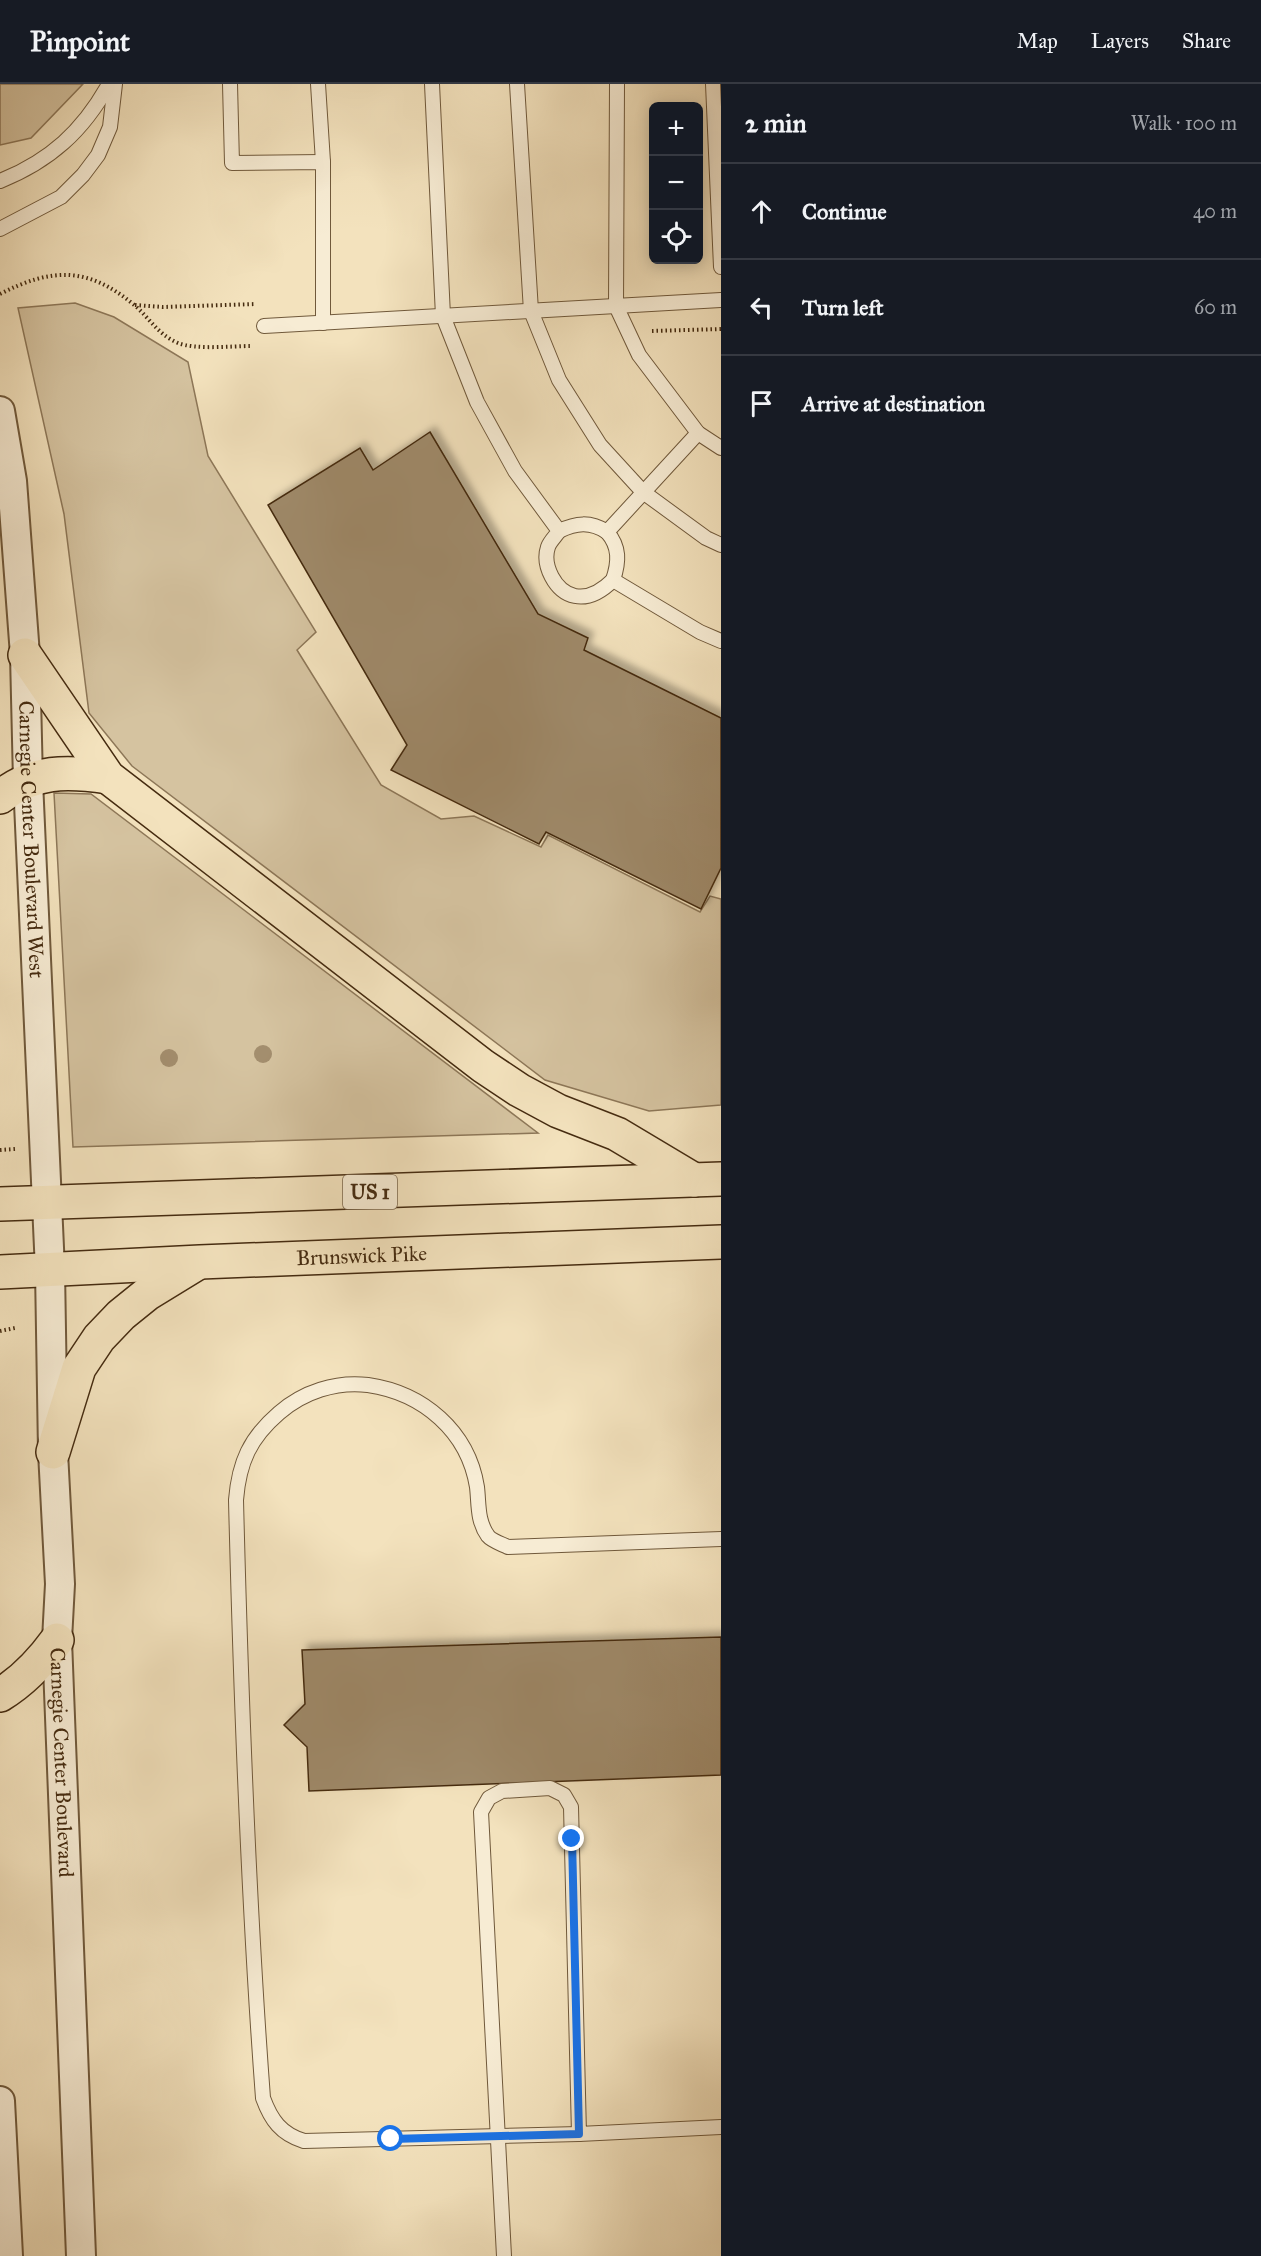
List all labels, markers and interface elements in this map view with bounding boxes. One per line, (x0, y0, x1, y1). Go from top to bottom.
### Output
text: Pinpoint (30, 24, 130, 59)
text: Map (1017, 28, 1058, 54)
text: Layers (1091, 28, 1149, 54)
text: Share (1182, 28, 1231, 54)
map controls (649, 102, 703, 264)
button: + (649, 102, 703, 156)
text: 2 min (745, 107, 806, 139)
text: Walk · 100 m (1131, 111, 1237, 135)
button: − (649, 156, 703, 210)
icon: ahead (745, 195, 778, 228)
text: Continue (802, 198, 887, 225)
text: 40 m (1193, 199, 1237, 223)
button: locate (649, 210, 703, 264)
icon: left (745, 291, 778, 324)
text: Turn left (802, 294, 884, 321)
text: 60 m (1194, 295, 1237, 319)
icon: arrive (745, 387, 778, 420)
text: Arrive at destination (802, 390, 985, 417)
street label: Carnegie Center Boulevard West (13, 700, 50, 979)
road number: US 1 (343, 1175, 397, 1209)
street label: Brunswick Pike (296, 1240, 428, 1271)
street label: Carnegie Center Boulevard (44, 1647, 79, 1879)
route end (558, 1825, 584, 1851)
route start (377, 2125, 403, 2151)

